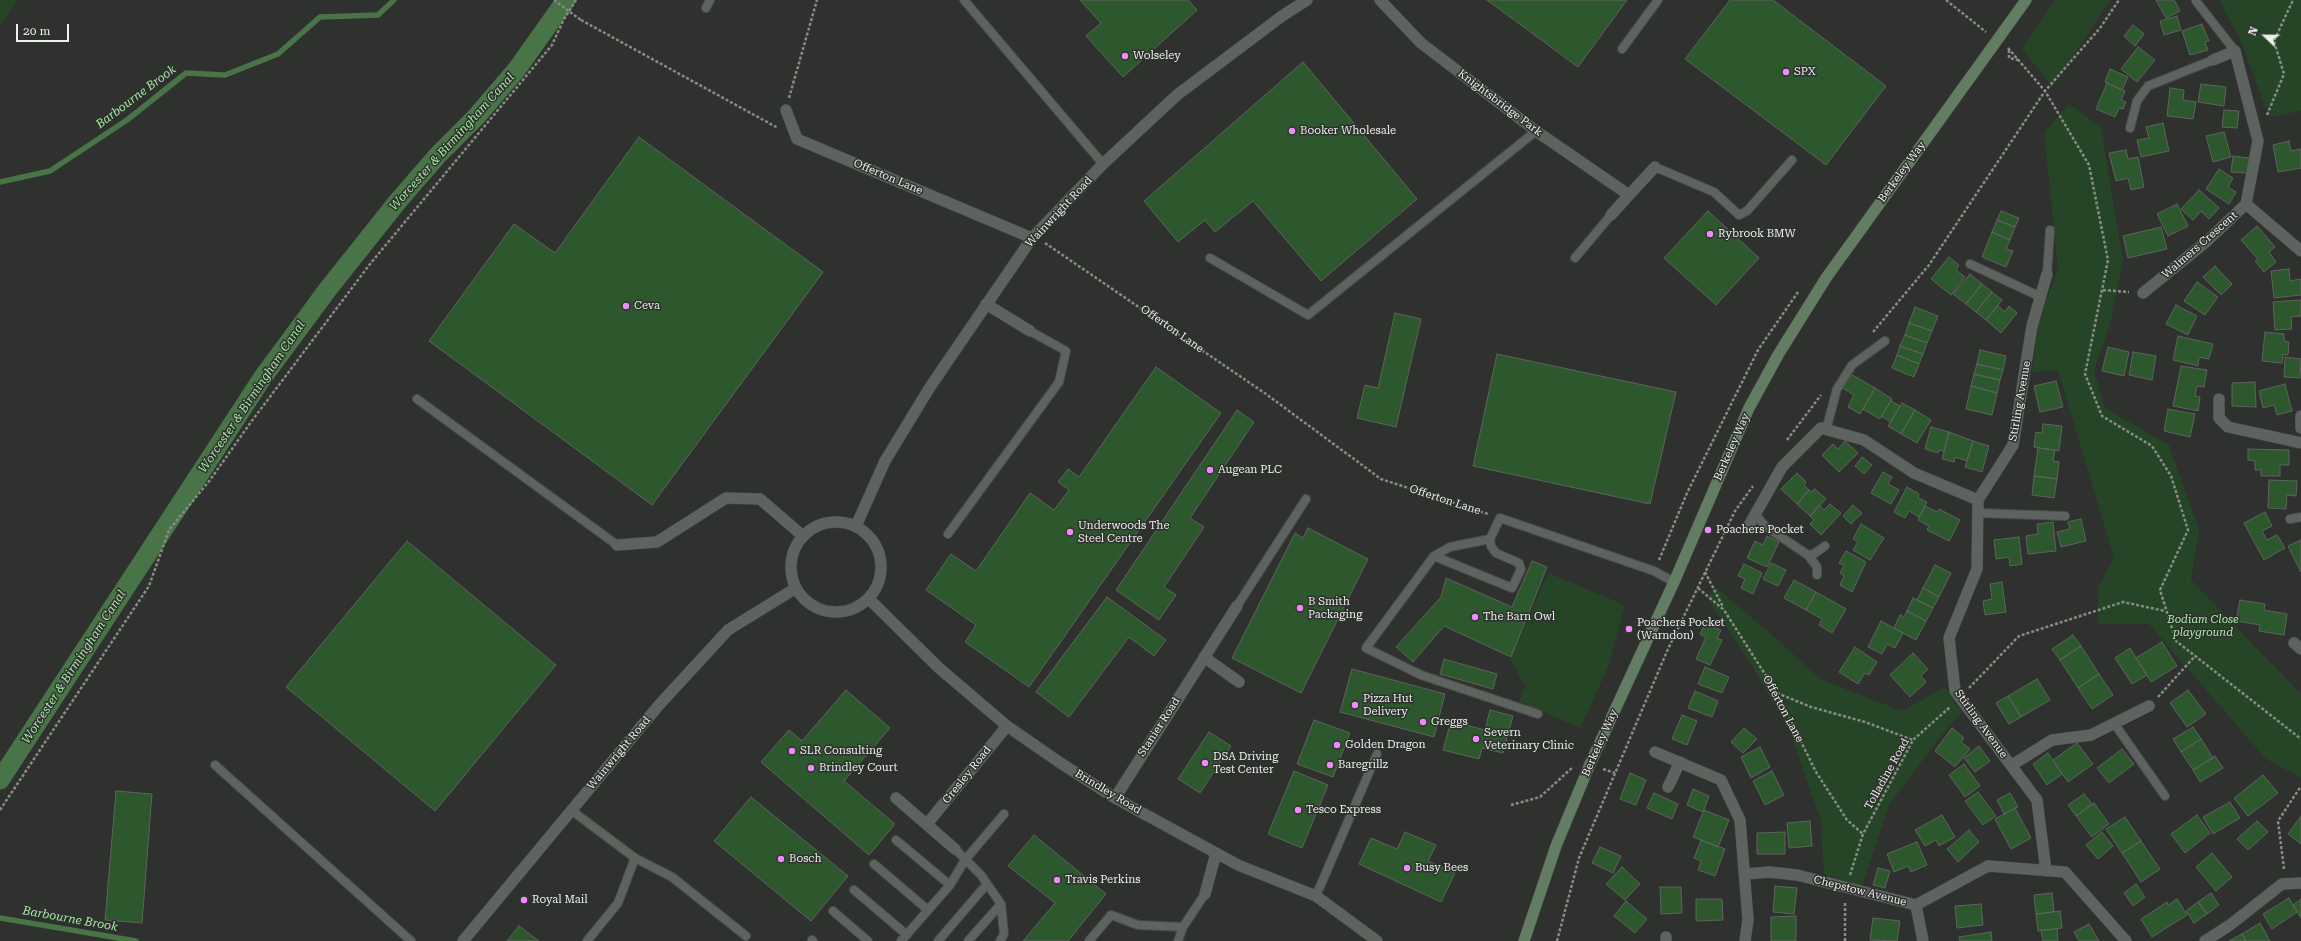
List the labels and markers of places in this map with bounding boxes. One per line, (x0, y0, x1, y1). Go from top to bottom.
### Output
place label: Wolseley (1133, 49, 1181, 63)
marker: Wolseley (1120, 51, 1130, 61)
place label: SPX (1794, 65, 1816, 79)
marker: SPX (1781, 67, 1791, 77)
place label: Booker Wholesale (1300, 124, 1396, 138)
marker: Booker Wholesale (1287, 126, 1297, 136)
place label: Rybrook BMW (1718, 227, 1796, 241)
marker: Rybrook BMW (1705, 229, 1715, 239)
place label: Ceva (634, 299, 660, 313)
marker: Ceva (621, 301, 631, 311)
place label: Augean PLC (1218, 463, 1282, 477)
marker: Augean PLC (1205, 465, 1215, 475)
place label: Underwoods The Steel Centre (1078, 519, 1169, 545)
place label: Poachers Pocket (1716, 523, 1804, 537)
marker: Poachers Pocket (1703, 525, 1713, 535)
marker: Underwoods The Steel Centre (1065, 527, 1075, 537)
place label: B Smith Packaging (1308, 595, 1362, 621)
marker: B Smith Packaging (1295, 603, 1305, 613)
place label: The Barn Owl (1483, 610, 1555, 624)
marker: The Barn Owl (1470, 612, 1480, 622)
place label: Poachers Pocket (Warndon) (1637, 616, 1725, 642)
marker: Poachers Pocket (Warndon) (1624, 624, 1634, 634)
place label: Pizza Hut Delivery (1363, 692, 1413, 718)
marker: Pizza Hut Delivery (1350, 700, 1360, 710)
place label: Greggs (1431, 715, 1468, 729)
marker: Greggs (1418, 717, 1428, 727)
place label: Severn Veterinary Clinic (1484, 726, 1574, 752)
marker: Severn Veterinary Clinic (1471, 734, 1481, 744)
place label: Golden Dragon (1345, 738, 1426, 752)
marker: Golden Dragon (1332, 740, 1342, 750)
place label: SLR Consulting (800, 744, 882, 758)
marker: SLR Consulting (787, 746, 797, 756)
place label: DSA Driving Test Center (1213, 750, 1278, 776)
marker: DSA Driving Test Center (1200, 758, 1210, 768)
place label: Baregrillz (1338, 758, 1388, 772)
marker: Baregrillz (1325, 760, 1335, 770)
place label: Brindley Court (819, 761, 897, 775)
marker: Brindley Court (806, 763, 816, 773)
place label: Tesco Express (1306, 803, 1381, 817)
marker: Tesco Express (1293, 805, 1303, 815)
place label: Bosch (789, 852, 822, 866)
marker: Bosch (776, 854, 786, 864)
place label: Busy Bees (1415, 861, 1468, 875)
marker: Busy Bees (1402, 863, 1412, 873)
place label: Travis Perkins (1065, 873, 1140, 887)
marker: Travis Perkins (1052, 875, 1062, 885)
place label: Royal Mail (532, 893, 588, 907)
marker: Royal Mail (519, 895, 529, 905)

